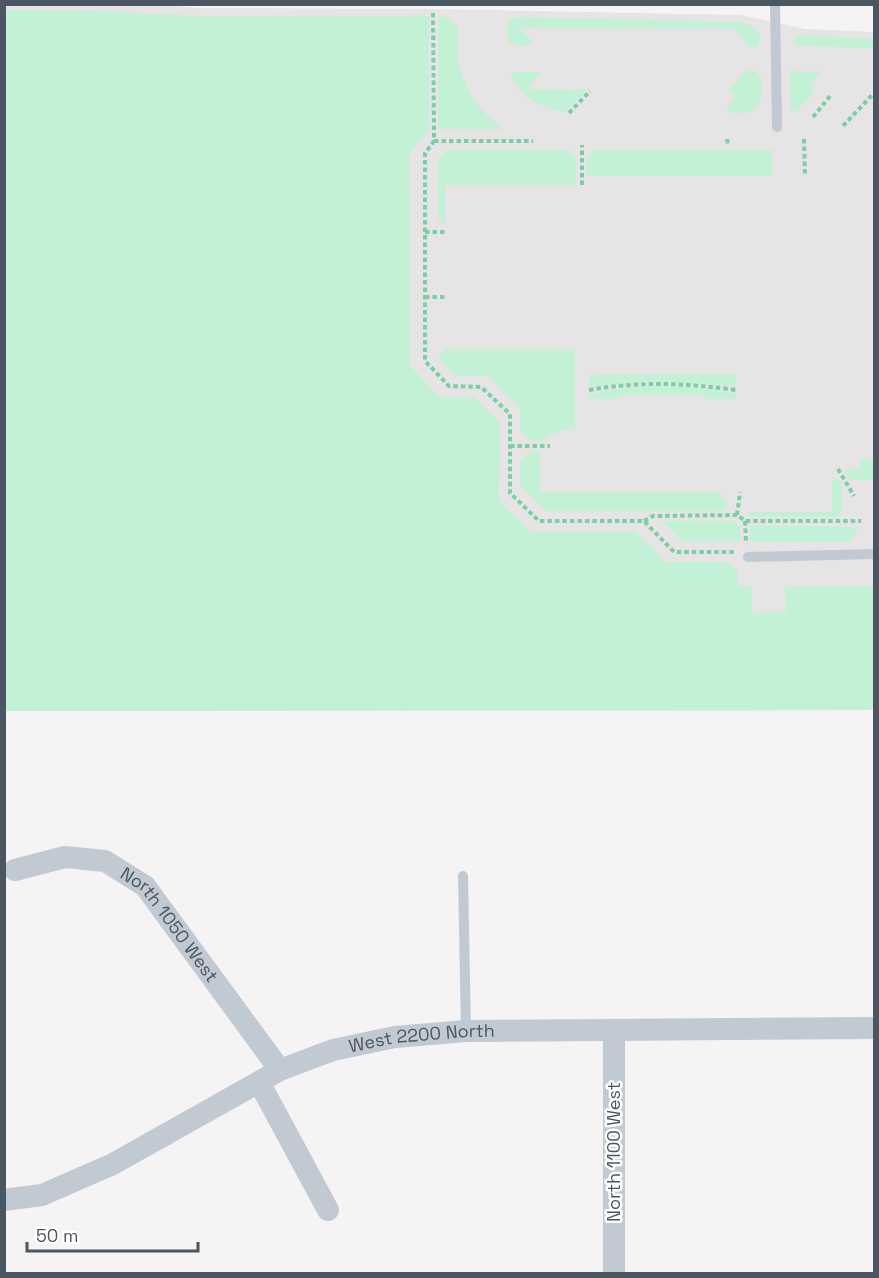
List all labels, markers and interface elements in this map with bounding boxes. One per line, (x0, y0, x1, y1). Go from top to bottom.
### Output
street label: North 1050 West (116, 862, 224, 987)
street label: West 2200 North (347, 1019, 495, 1057)
street label: North 1100 West (602, 1082, 625, 1222)
scale bar (27, 1215, 198, 1253)
text: 50 m (36, 1224, 78, 1247)

